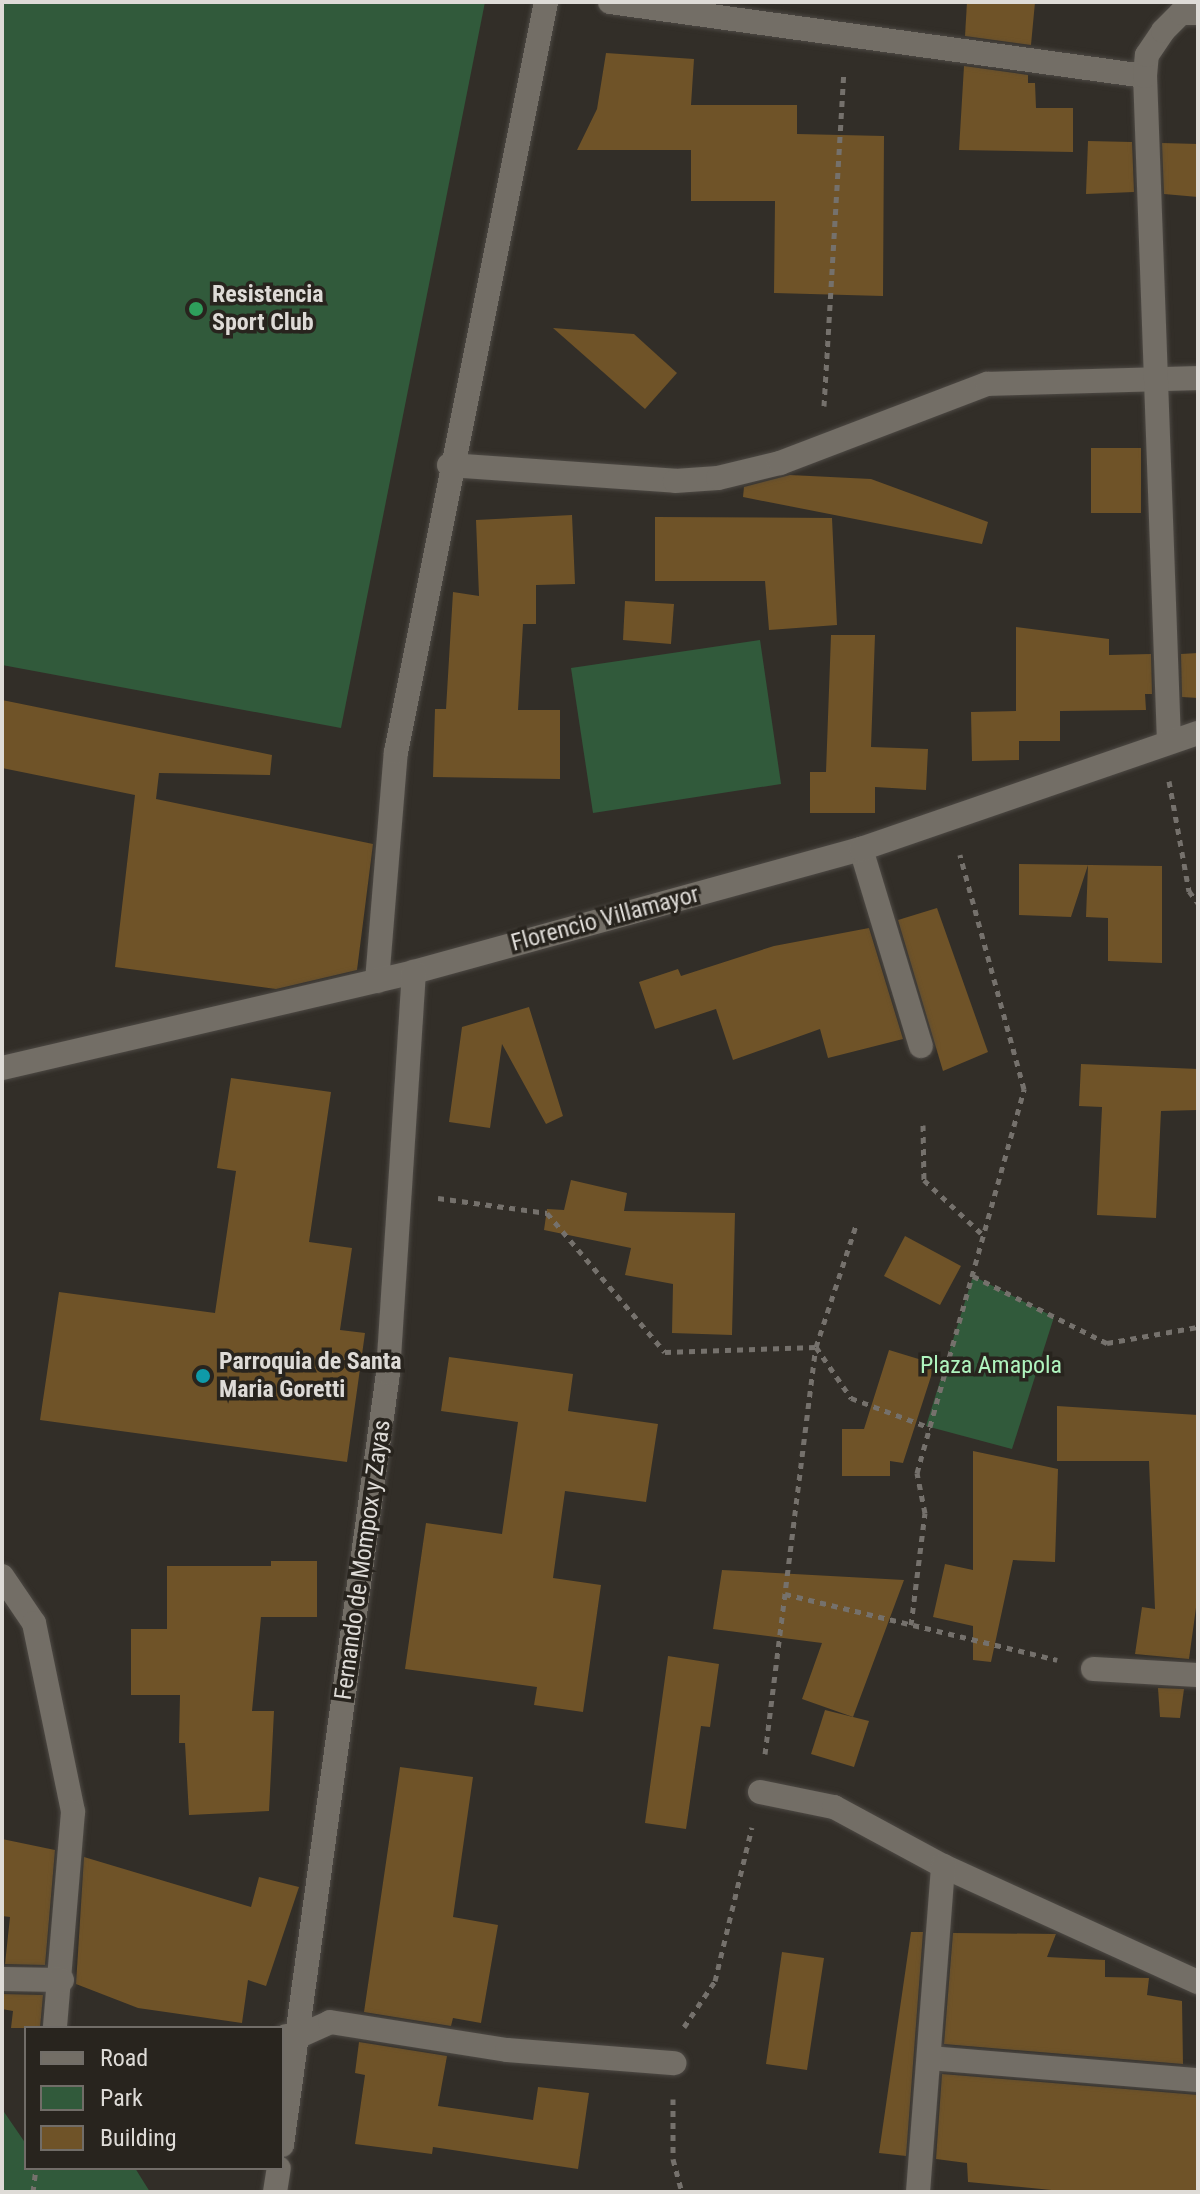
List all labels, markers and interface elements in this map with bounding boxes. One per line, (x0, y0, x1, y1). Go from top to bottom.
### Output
place label: Resistencia Sport Club (212, 281, 324, 337)
marker: Resistencia Sport Club (187, 300, 205, 318)
street label: Florencio Villamayor (508, 880, 702, 958)
place label: Parroquia de Santa Maria Goretti (219, 1348, 401, 1404)
park label: Plaza Amapola (920, 1352, 1062, 1380)
marker: Parroquia de Santa Maria Goretti (194, 1367, 212, 1385)
street label: Fernando de Mompox y Zayas (329, 1418, 397, 1702)
legend (24, 2026, 284, 2170)
text: Road (100, 2044, 148, 2072)
text: Park (100, 2084, 143, 2112)
text: Building (100, 2124, 177, 2152)

